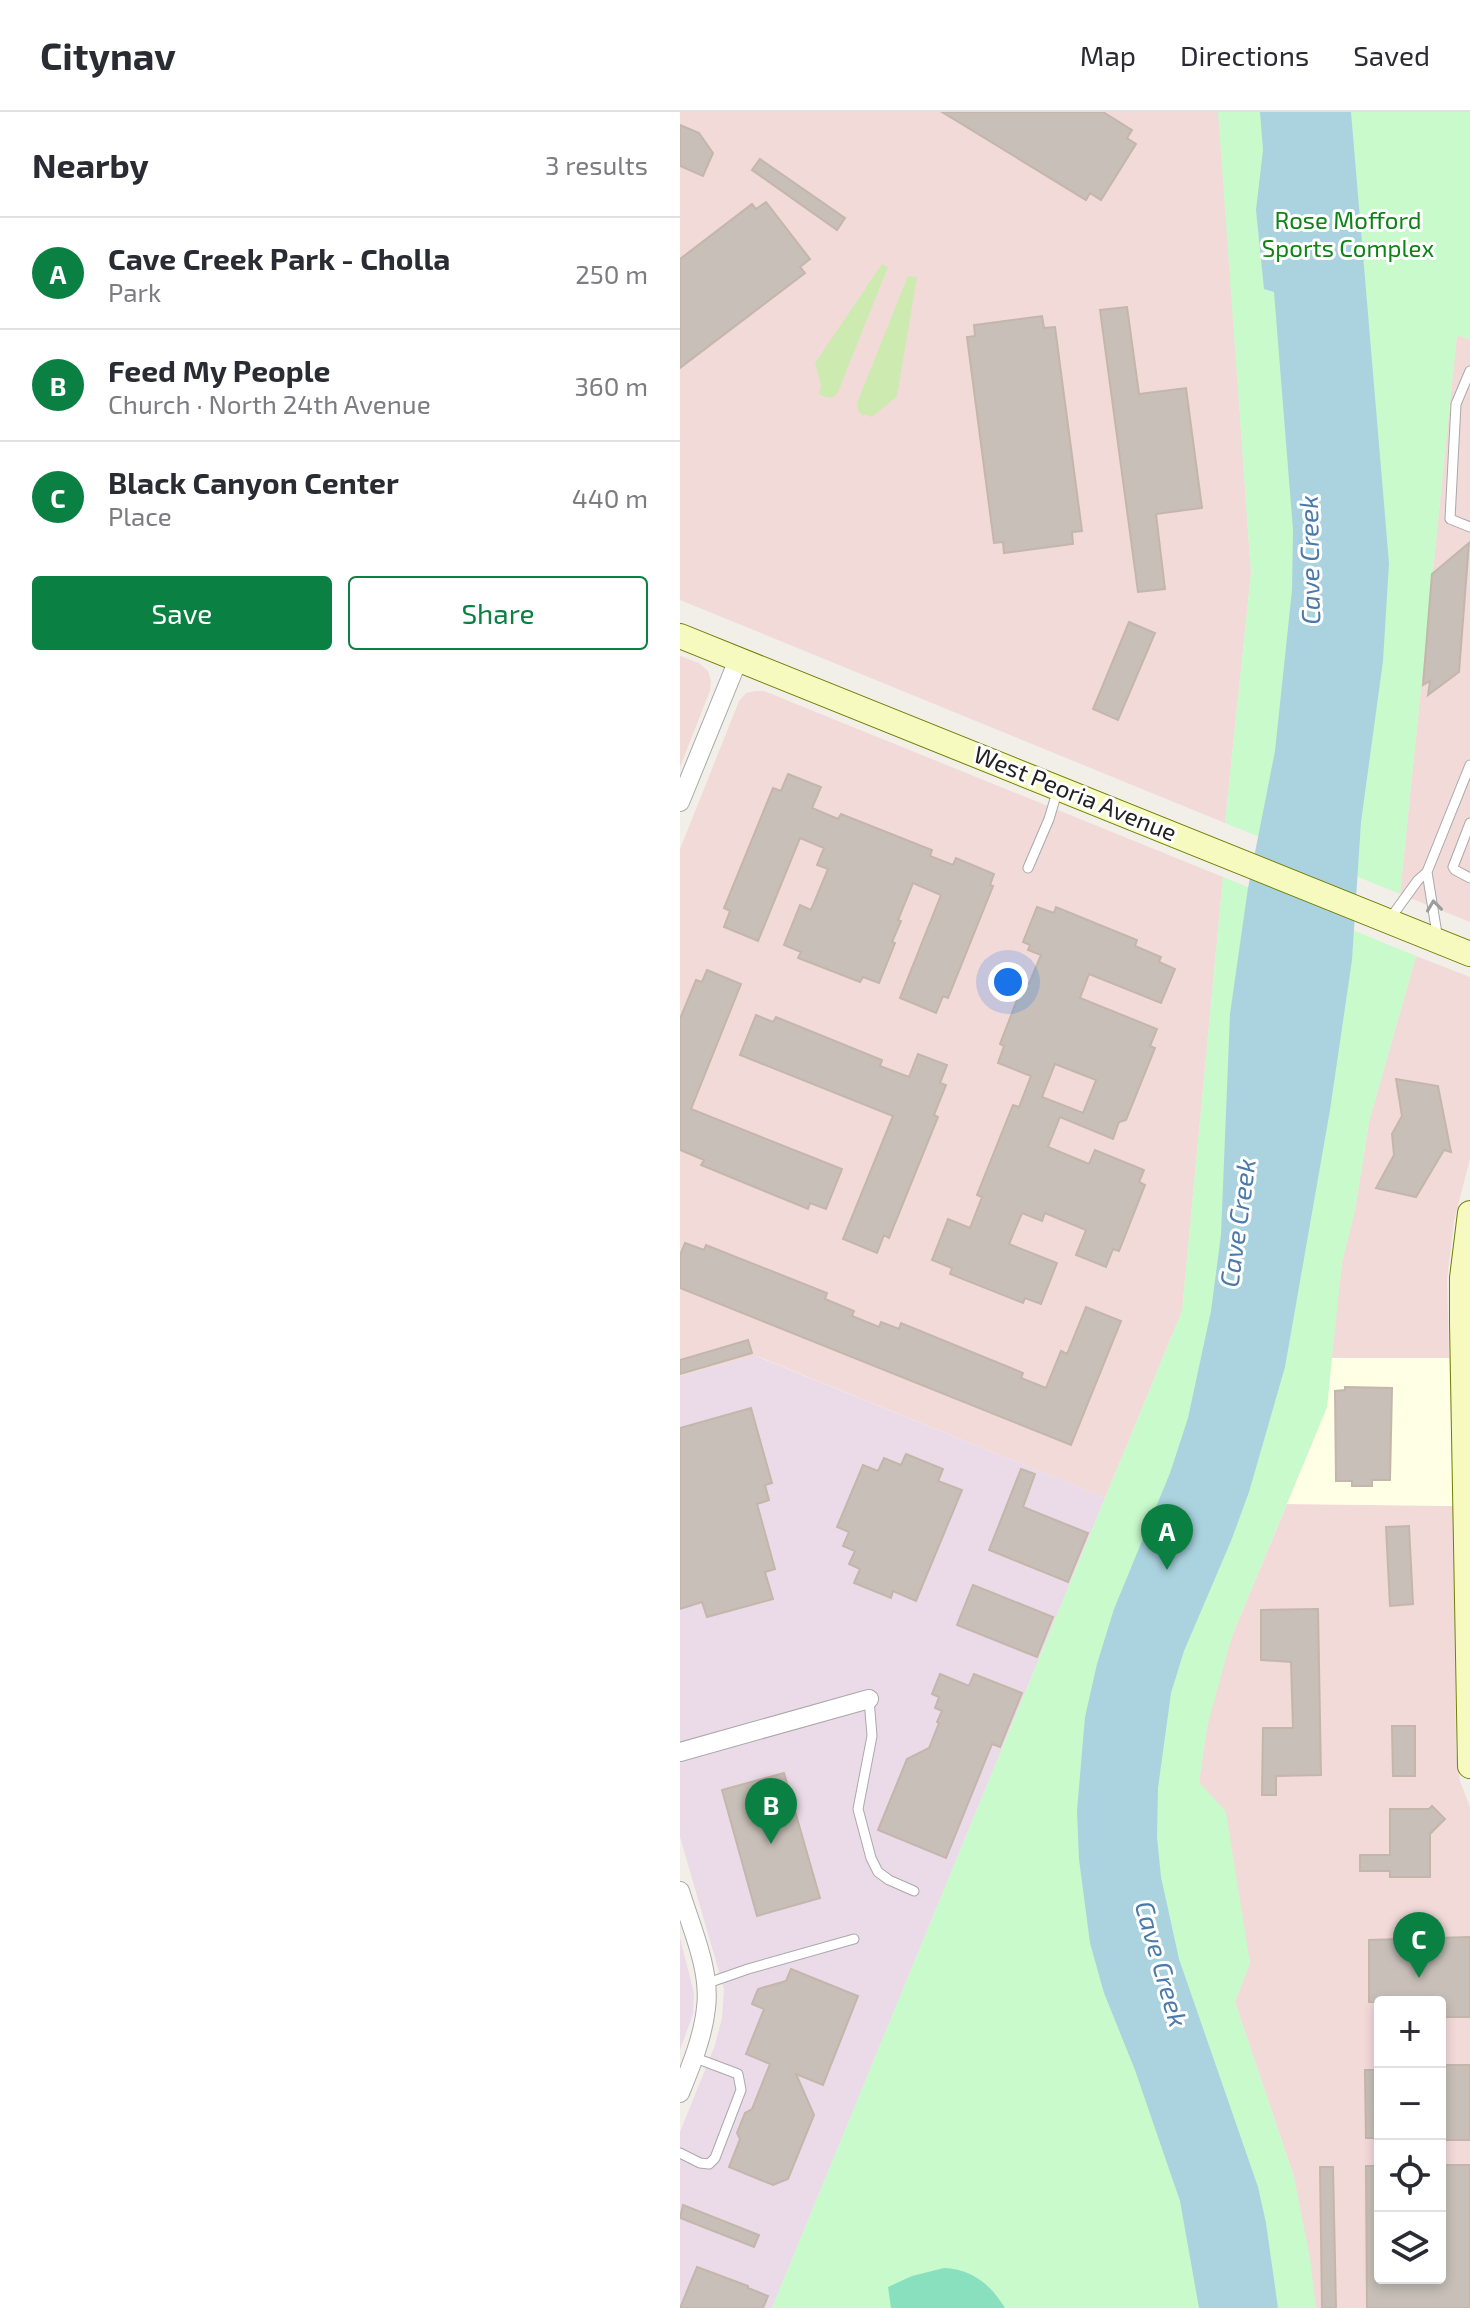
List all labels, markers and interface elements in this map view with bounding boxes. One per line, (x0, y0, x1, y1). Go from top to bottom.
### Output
text: Citynav (40, 32, 176, 78)
text: Map (1080, 38, 1136, 72)
text: Directions (1180, 38, 1309, 72)
text: Saved (1353, 38, 1430, 72)
text: Nearby (32, 144, 149, 185)
text: 3 results (545, 149, 648, 180)
park label: Rose Mofford Sports Complex (1262, 205, 1434, 262)
text: Cave Creek Park - Cholla (108, 240, 450, 276)
text: A (50, 258, 66, 289)
text: 250 m (575, 258, 648, 289)
text: Park (108, 276, 161, 307)
text: Feed My People (108, 352, 331, 388)
text: B (50, 370, 66, 401)
text: 360 m (574, 370, 648, 401)
text: Church · North 24th Avenue (108, 388, 431, 419)
text: Black Canyon Center (108, 464, 399, 500)
text: C (50, 482, 66, 513)
text: 440 m (572, 482, 648, 513)
water label: Cave Creek (1292, 495, 1325, 625)
text: Place (108, 500, 172, 531)
button: Save (32, 576, 332, 650)
button: Share (348, 576, 648, 650)
street label: West Peoria Avenue (970, 739, 1181, 847)
one-way arrow (1426, 900, 1443, 913)
your location (988, 962, 1028, 1002)
water label: Cave Creek (1212, 1157, 1261, 1289)
pin: A (1141, 1504, 1193, 1570)
pin: B (745, 1778, 797, 1844)
water label: Cave Creek (1130, 1897, 1195, 2030)
pin: C (1393, 1912, 1445, 1978)
map controls (1374, 1996, 1446, 2284)
button: + (1374, 1996, 1446, 2068)
button: − (1374, 2068, 1446, 2140)
button: locate (1374, 2140, 1446, 2212)
button: layers (1374, 2212, 1446, 2284)

